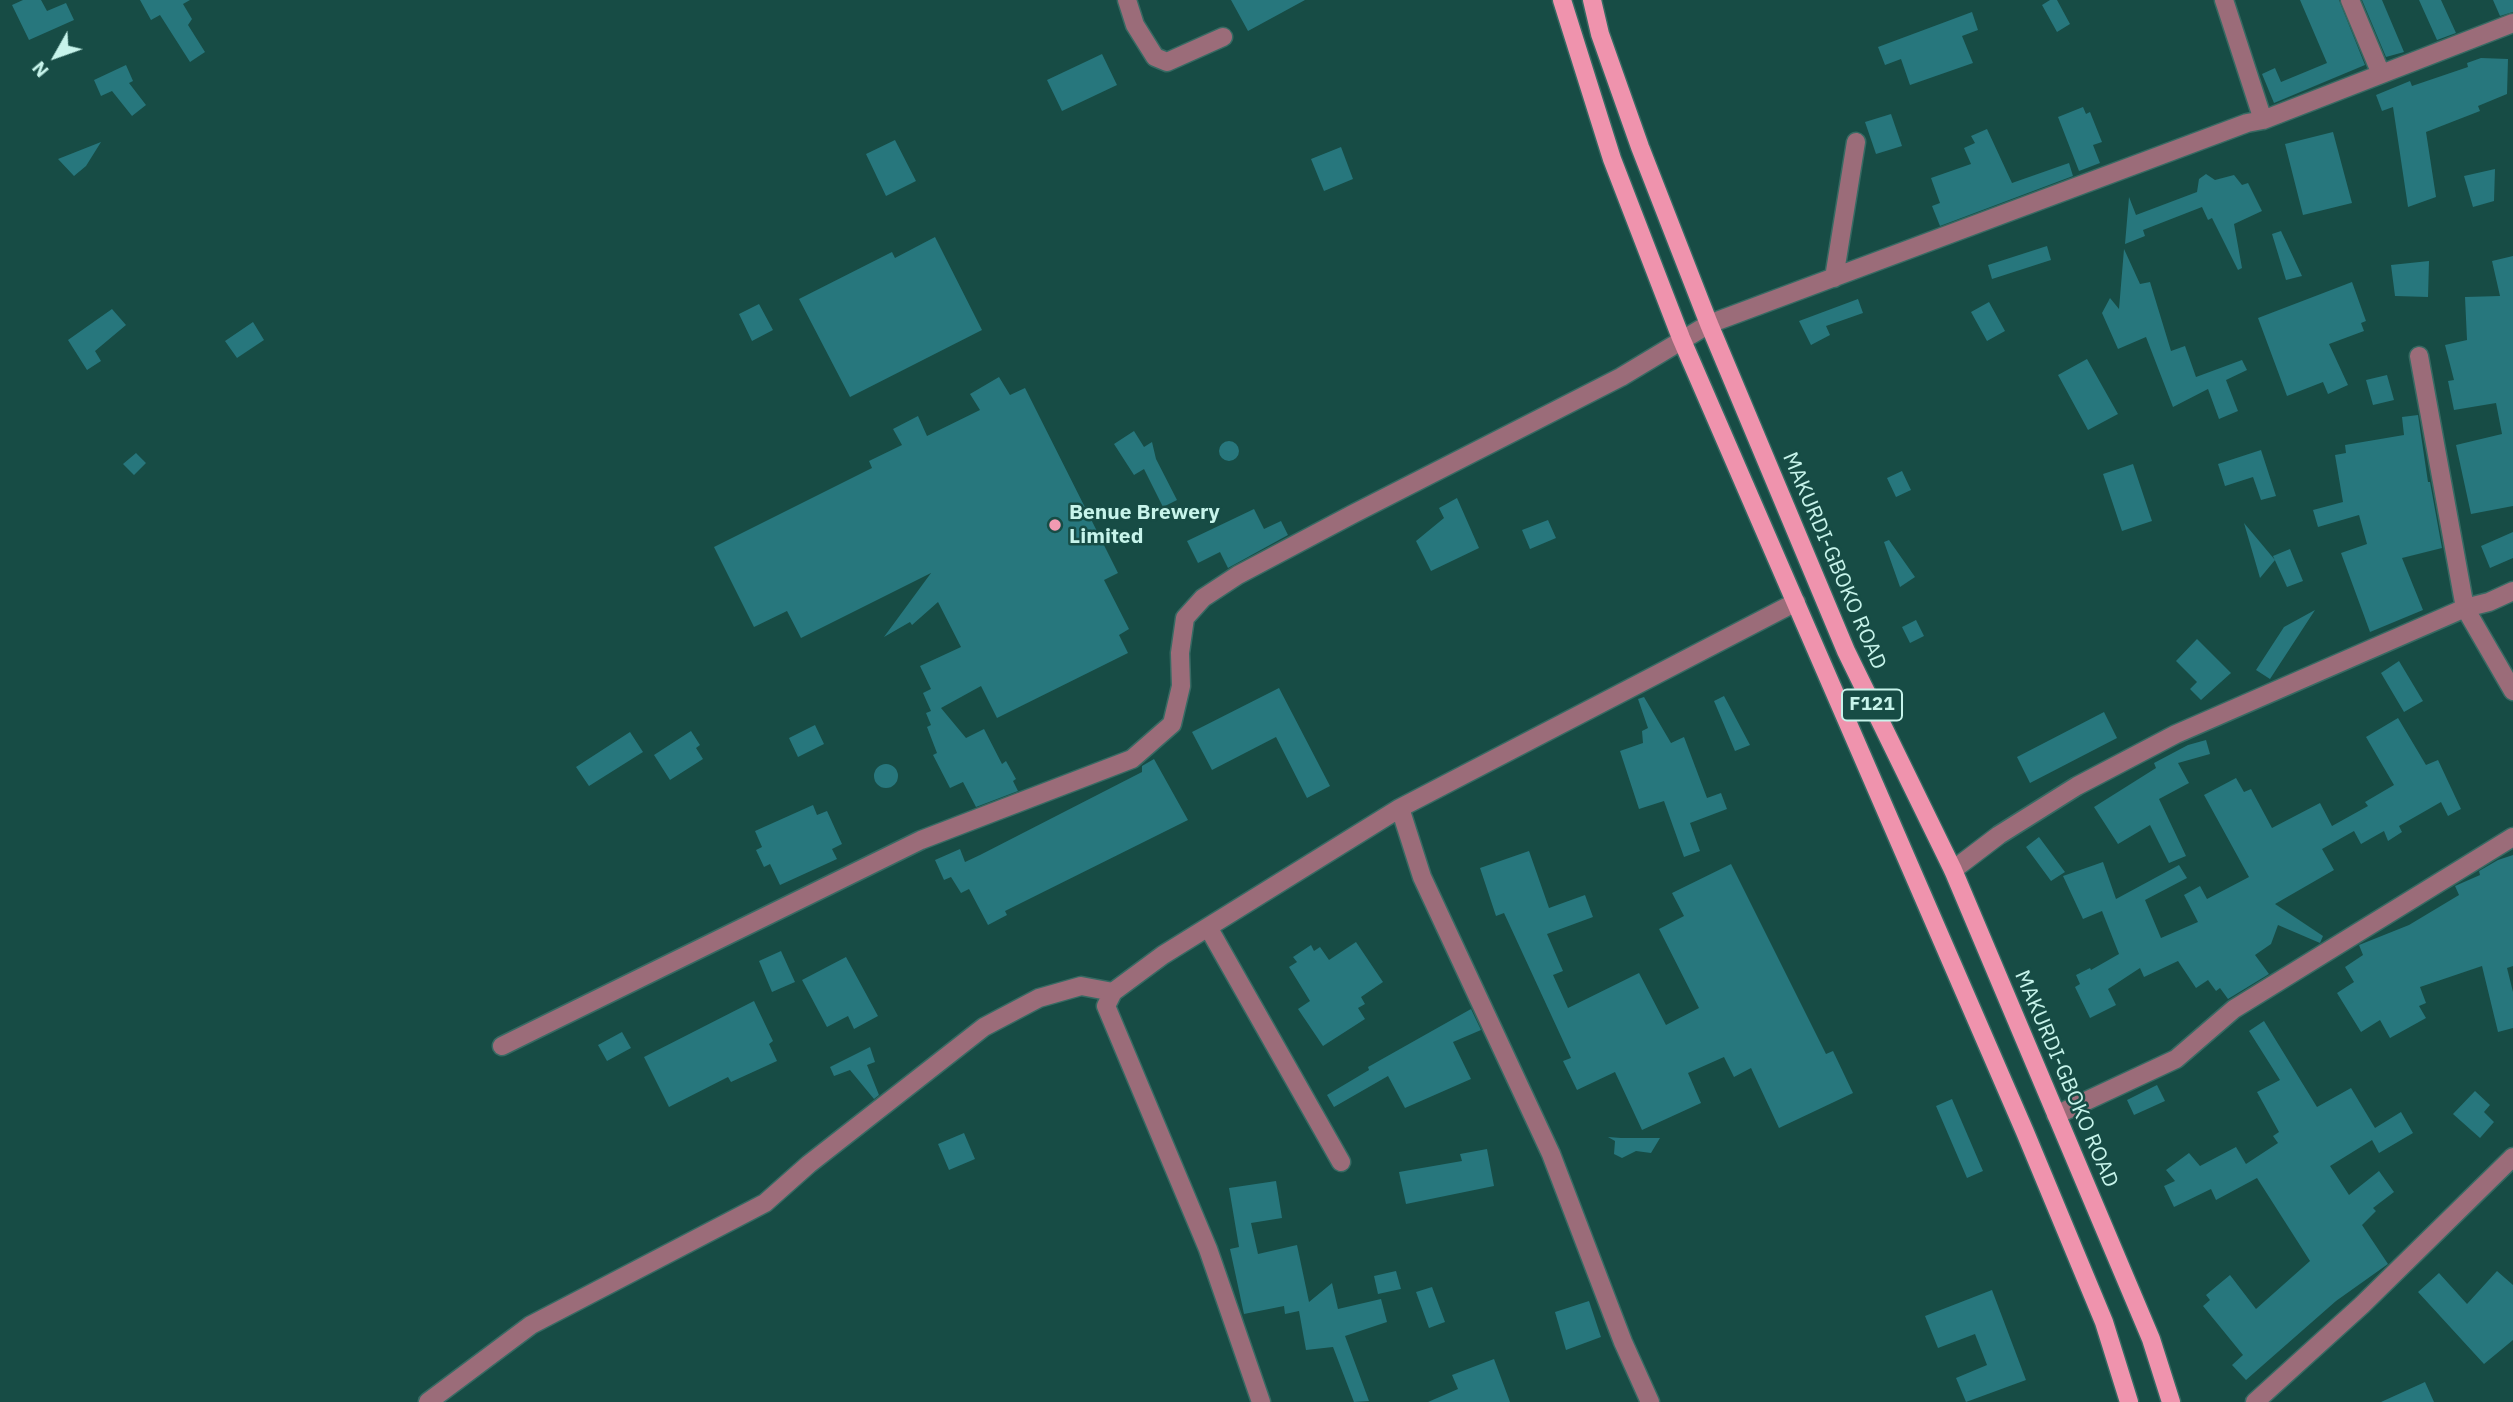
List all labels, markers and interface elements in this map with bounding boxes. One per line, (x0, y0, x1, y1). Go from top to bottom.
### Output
north arrow (21, 21, 91, 91)
text: N (26, 57, 54, 82)
street label: MAKURDI-GBOKO ROAD (1777, 449, 1891, 673)
place label: Benue Brewery Limited (1069, 500, 1220, 550)
marker: Benue Brewery Limited (1047, 517, 1063, 533)
road number: F121 (1842, 690, 1902, 720)
street label: MAKURDI-GBOKO ROAD (2009, 967, 2123, 1191)

